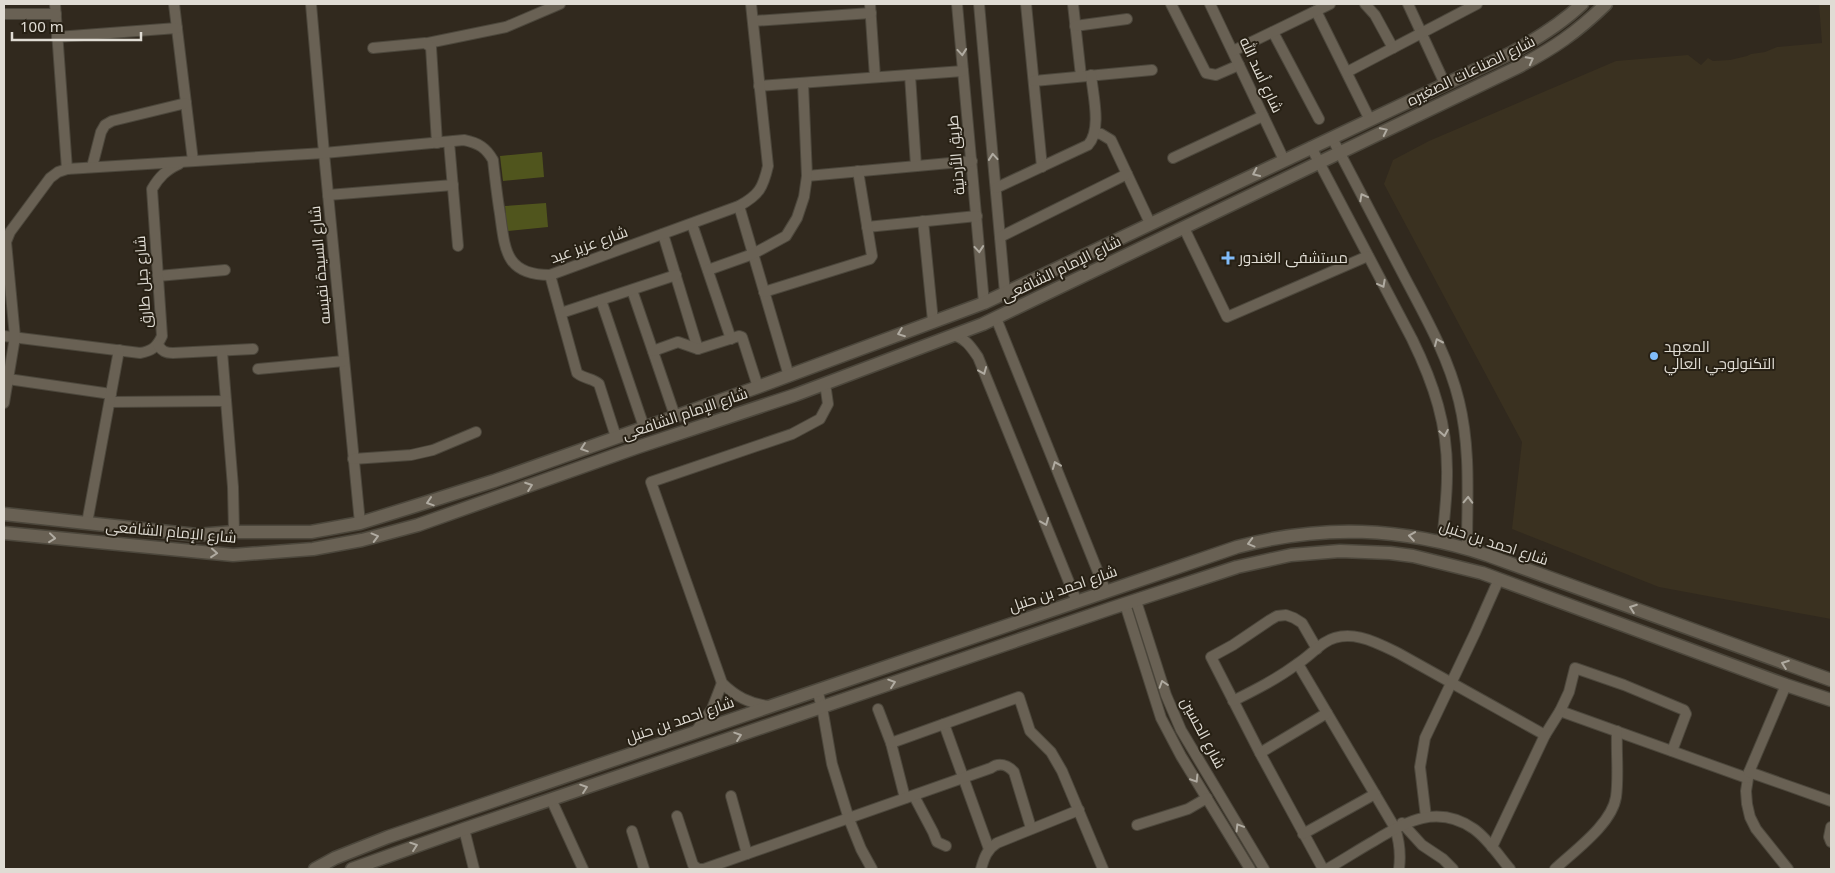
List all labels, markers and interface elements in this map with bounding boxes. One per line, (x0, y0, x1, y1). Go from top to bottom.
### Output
scale bar (12, 10, 141, 42)
text: 100 m (20, 16, 64, 36)
street label: شارع الصناعات الصغيره (1403, 30, 1539, 112)
street label: شارع أسد الله (1234, 34, 1288, 116)
one-way arrow (956, 49, 967, 57)
one-way arrow (1525, 57, 1534, 67)
street label: طريق الأردنية (942, 114, 969, 196)
one-way arrow (1379, 127, 1388, 138)
one-way arrow (988, 153, 999, 161)
one-way arrow (1252, 167, 1261, 177)
one-way arrow (1359, 193, 1369, 202)
street label: شارع السيدة نفيسه (304, 205, 336, 325)
street label: شارع عزيز عيد (547, 221, 631, 269)
street label: شارع الإمام الشافعى (997, 230, 1125, 308)
street label: شارع جبل طارق (129, 235, 157, 329)
one-way arrow (974, 245, 985, 253)
place label: مستشفى الغندور (1238, 247, 1348, 268)
marker: مستشفى الغندور (1221, 251, 1235, 265)
one-way arrow (1376, 279, 1386, 288)
one-way arrow (897, 327, 906, 338)
place label: المعهد التكنولوجي العالي (1664, 336, 1775, 376)
one-way arrow (1433, 338, 1444, 347)
marker: المعهد التكنولوجي العالي (1648, 350, 1660, 362)
one-way arrow (977, 366, 988, 375)
street label: شارع الإمام الشافعى (619, 382, 751, 446)
one-way arrow (1439, 429, 1449, 437)
one-way arrow (580, 442, 589, 452)
one-way arrow (1051, 462, 1061, 470)
one-way arrow (524, 482, 533, 492)
one-way arrow (1463, 495, 1473, 503)
one-way arrow (427, 496, 435, 506)
street label: شارع الإمام الشافعى (105, 515, 237, 549)
street label: شارع احمد بن حنبل (1437, 515, 1551, 571)
one-way arrow (1038, 517, 1049, 526)
one-way arrow (1408, 531, 1416, 542)
one-way arrow (49, 532, 57, 543)
one-way arrow (371, 532, 379, 543)
one-way arrow (1247, 538, 1256, 548)
one-way arrow (210, 548, 218, 559)
street label: شارع احمد بن حنبل (1006, 560, 1120, 618)
one-way arrow (1629, 604, 1638, 614)
one-way arrow (1782, 660, 1790, 670)
one-way arrow (887, 679, 895, 689)
one-way arrow (1159, 680, 1169, 689)
street label: شارع احمد بن حنبل (623, 691, 737, 749)
street label: شارع الحسين (1175, 693, 1231, 773)
one-way arrow (733, 731, 742, 741)
one-way arrow (1188, 773, 1198, 782)
one-way arrow (579, 784, 588, 794)
one-way arrow (1235, 824, 1245, 833)
one-way arrow (409, 842, 418, 852)

